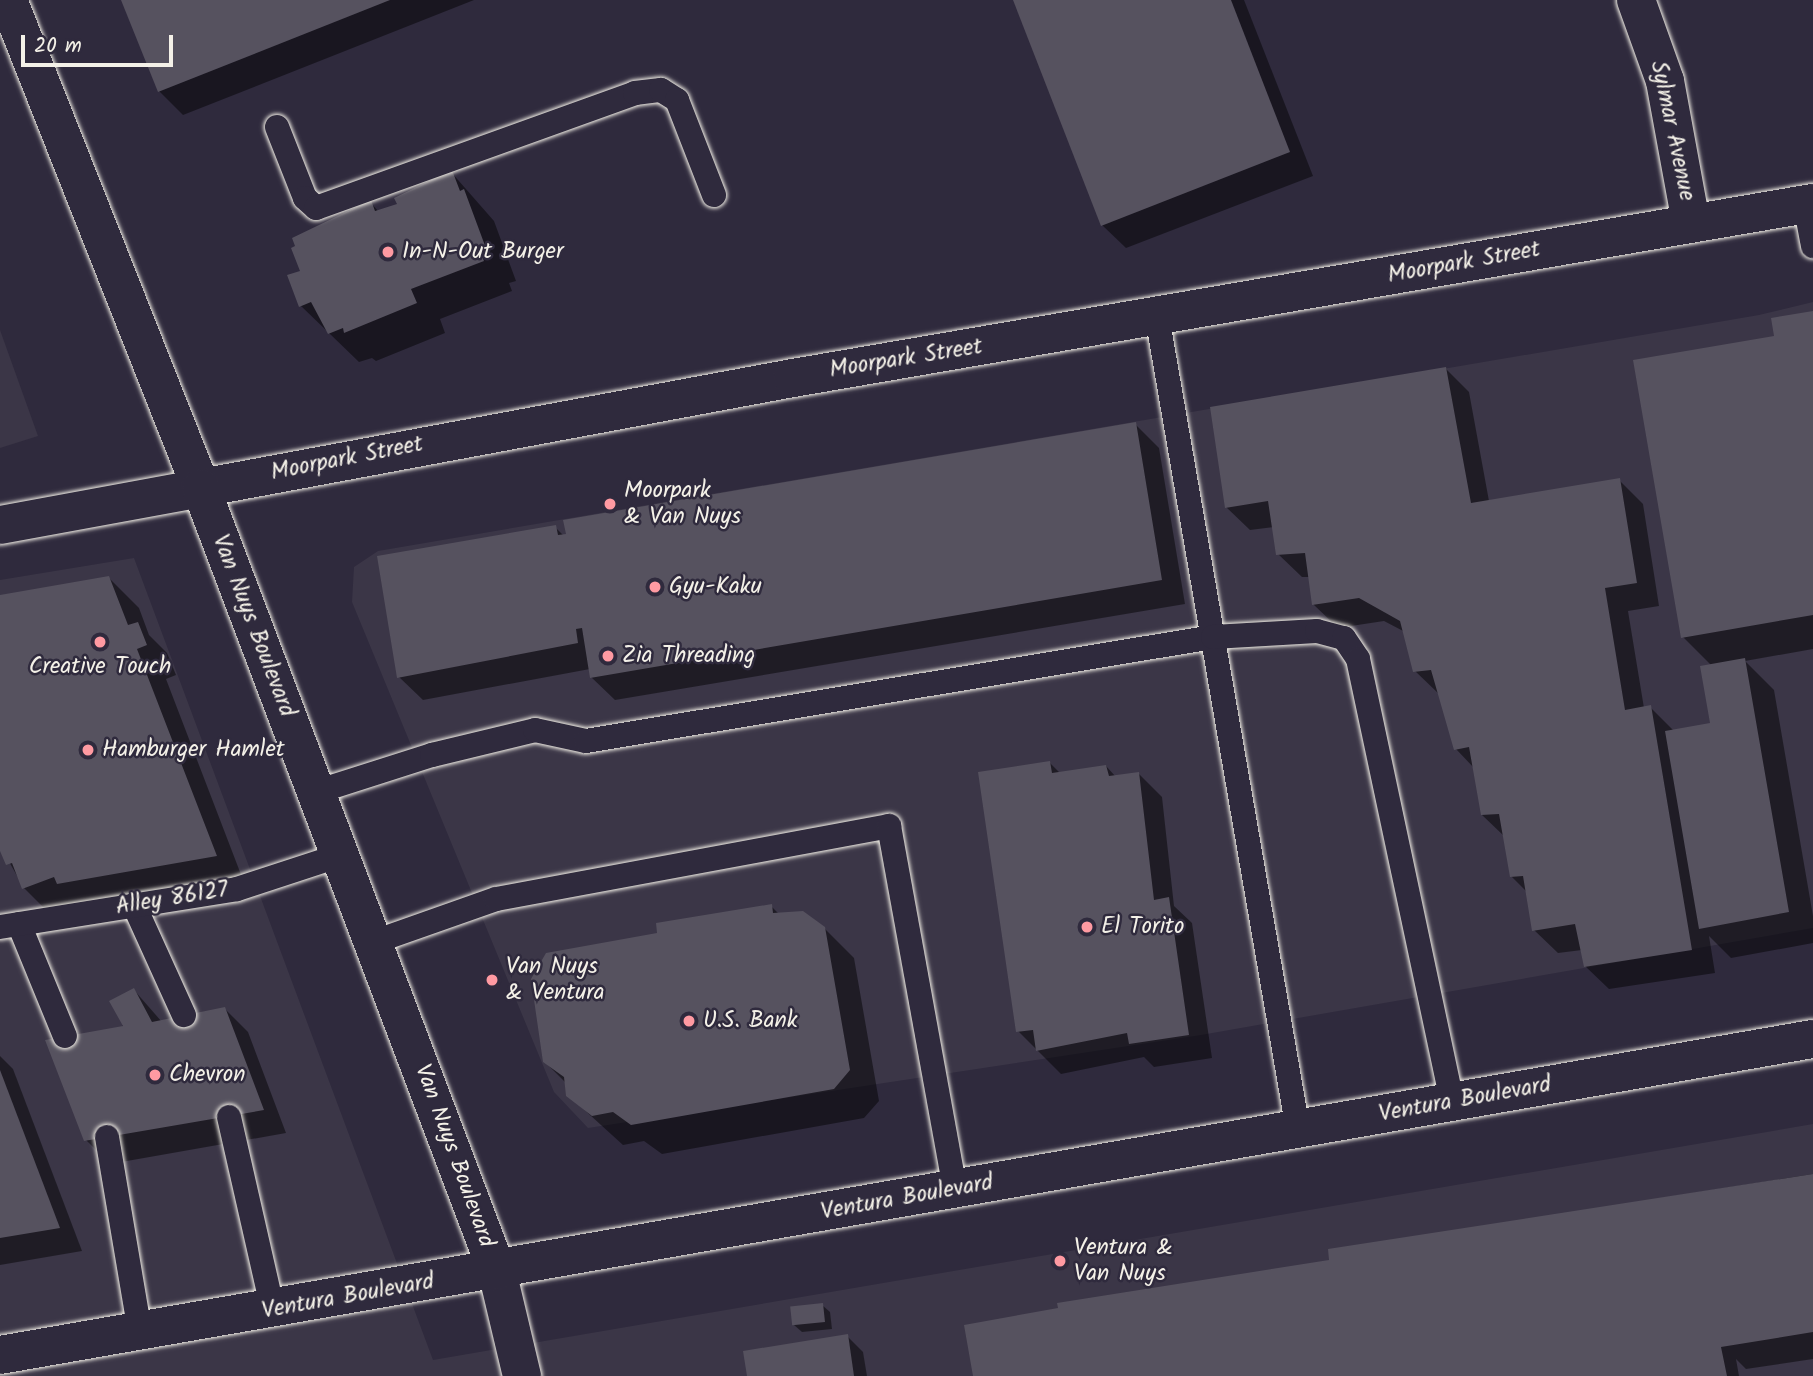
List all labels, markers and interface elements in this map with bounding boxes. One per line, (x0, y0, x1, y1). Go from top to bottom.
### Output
scale bar (24, 21, 177, 65)
text: 20 m (34, 30, 82, 63)
street label: Sylmar Avenue (1644, 59, 1700, 203)
street label: Moorpark Street (1386, 236, 1542, 290)
place label: In-N-Out Burger (402, 238, 564, 266)
marker: In-N-Out Burger (380, 244, 396, 260)
street label: Moorpark Street (828, 333, 984, 385)
street label: Moorpark Street (269, 431, 425, 487)
place label: Moorpark & Van Nuys (624, 477, 741, 531)
marker: Moorpark & Van Nuys (602, 496, 618, 512)
street label: Van Nuys Boulevard (206, 531, 300, 721)
place label: Gyu-Kaku (669, 573, 762, 601)
marker: Gyu-Kaku (647, 579, 663, 595)
marker: Creative Touch (92, 634, 108, 650)
place label: Zia Threading (622, 642, 755, 670)
marker: Zia Threading (600, 648, 616, 664)
place label: Creative Touch (29, 653, 171, 681)
place label: Hamburger Hamlet (102, 736, 285, 764)
marker: Hamburger Hamlet (80, 742, 96, 758)
street label: Alley 86127 (114, 876, 230, 922)
place label: El Torito (1101, 913, 1184, 941)
marker: El Torito (1079, 919, 1095, 935)
place label: Van Nuys & Ventura (506, 953, 605, 1007)
marker: Van Nuys & Ventura (484, 972, 500, 988)
place label: U.S. Bank (703, 1007, 798, 1035)
marker: U.S. Bank (681, 1013, 697, 1029)
place label: Chevron (169, 1061, 245, 1089)
street label: Van Nuys Boulevard (408, 1061, 500, 1251)
marker: Chevron (147, 1067, 163, 1083)
street label: Ventura Boulevard (1377, 1071, 1553, 1129)
street label: Ventura Boulevard (819, 1169, 995, 1227)
place label: Ventura & Van Nuys (1074, 1234, 1173, 1288)
marker: Ventura & Van Nuys (1052, 1253, 1068, 1269)
street label: Ventura Boulevard (260, 1268, 436, 1326)

